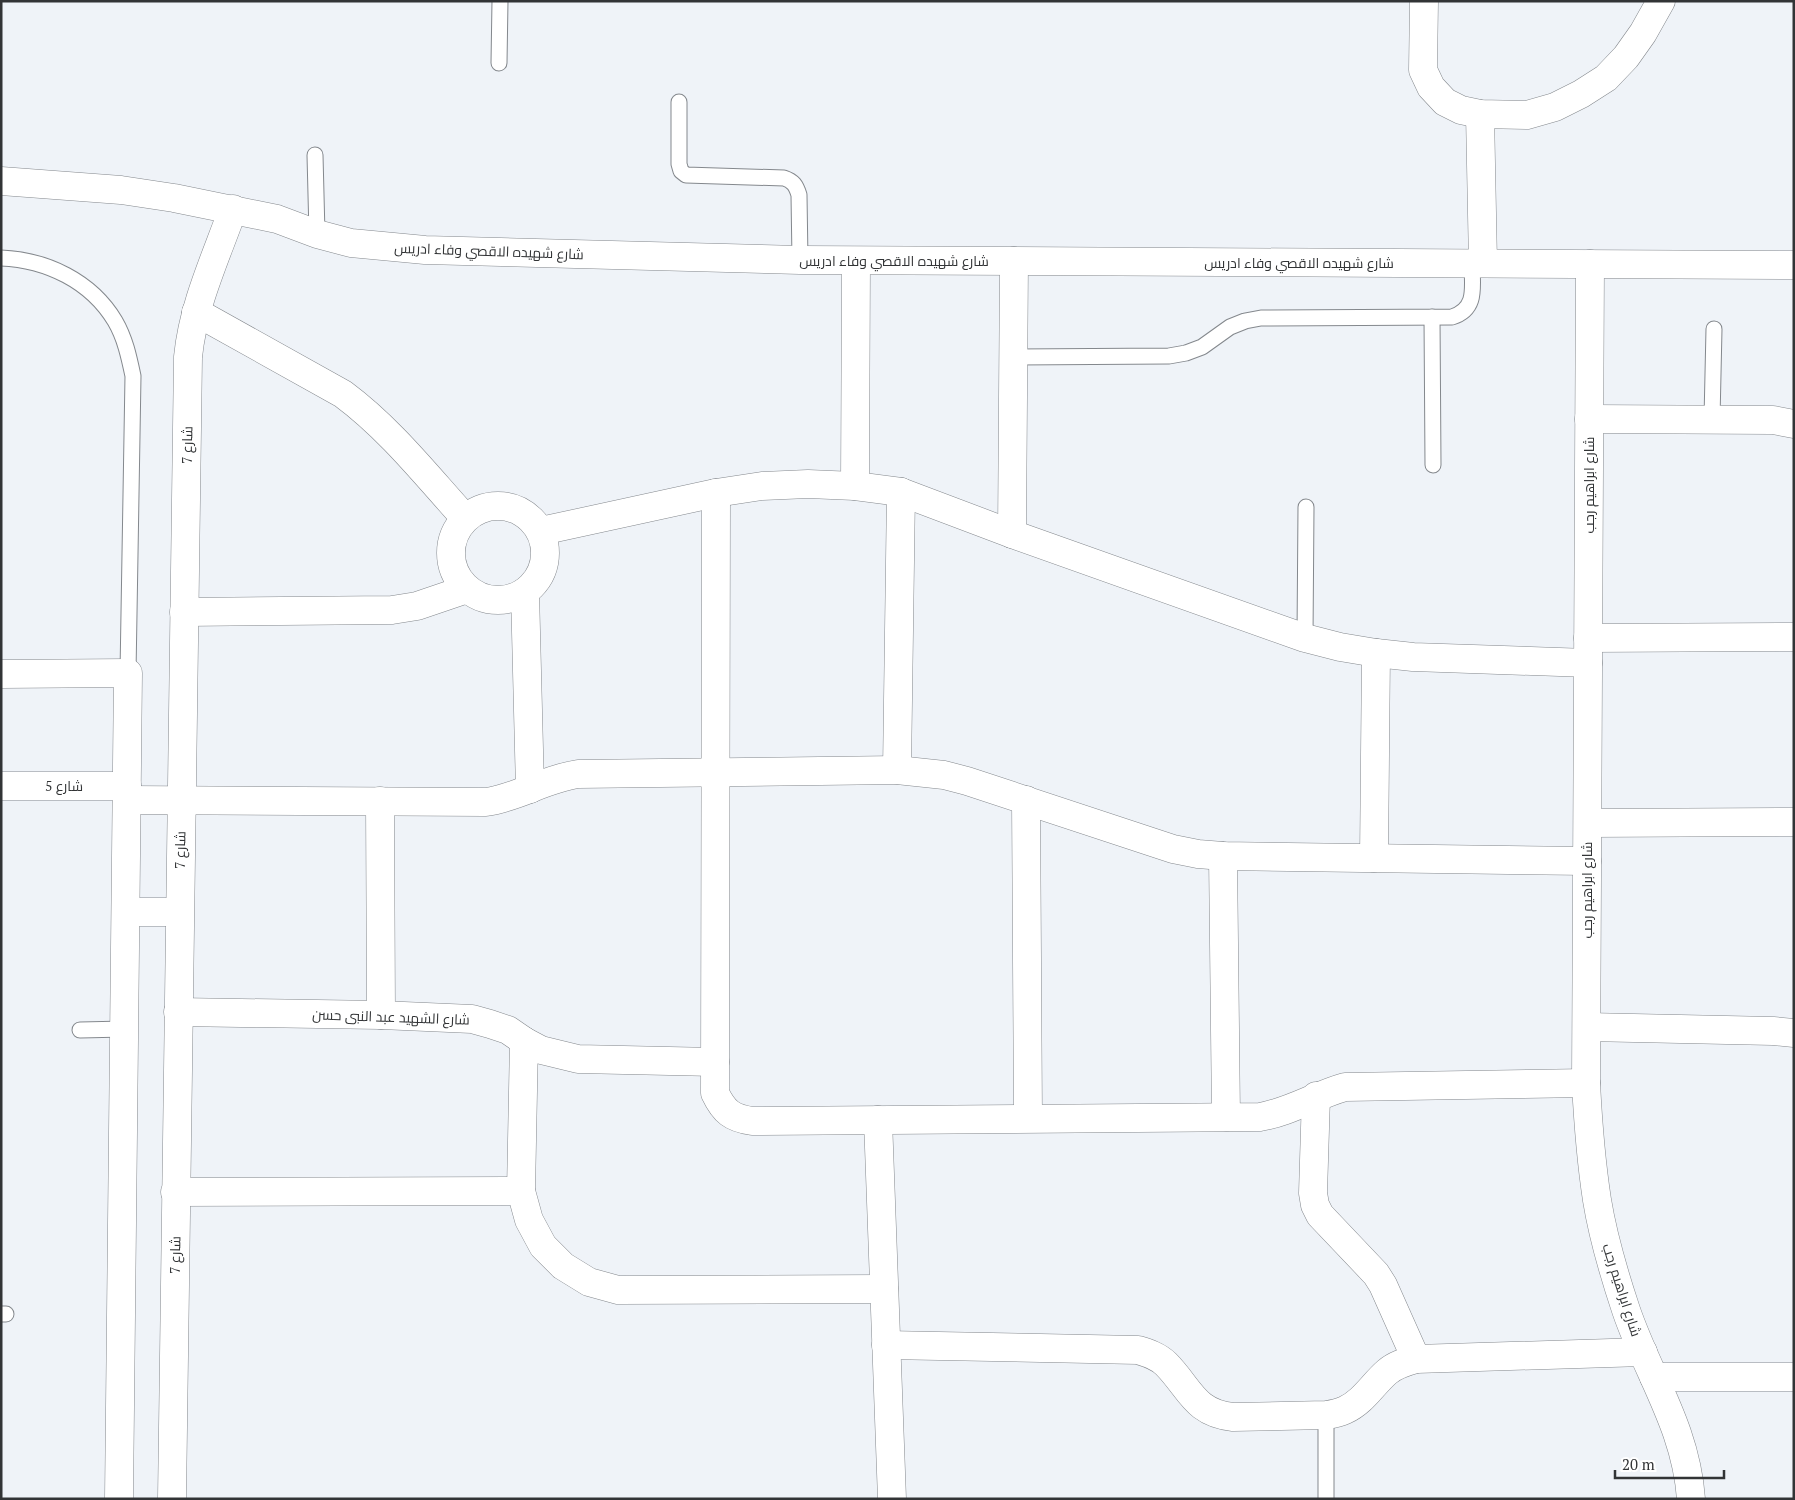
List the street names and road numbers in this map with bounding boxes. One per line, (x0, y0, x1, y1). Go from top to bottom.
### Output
street label: شارع شهيده الاقصي وفاء ادريس (394, 238, 584, 265)
street label: شارع شهيده الاقصي وفاء ادريس (799, 251, 989, 272)
street label: شارع شهيده الاقصي وفاء ادريس (1204, 253, 1394, 274)
street label: شارع 7 (177, 426, 196, 464)
street label: شارع ابراهيم رجب (1579, 437, 1599, 533)
street label: شارع 5 (45, 776, 83, 795)
street label: شارع 7 (170, 831, 189, 869)
street label: شارع ابراهيم رجب (1577, 842, 1597, 938)
street label: شارع الشهيد عبد النبى حسن (312, 1004, 470, 1029)
street label: شارع 7 (165, 1236, 184, 1274)
street label: شارع ابراهيم رجب (1598, 1241, 1646, 1339)

